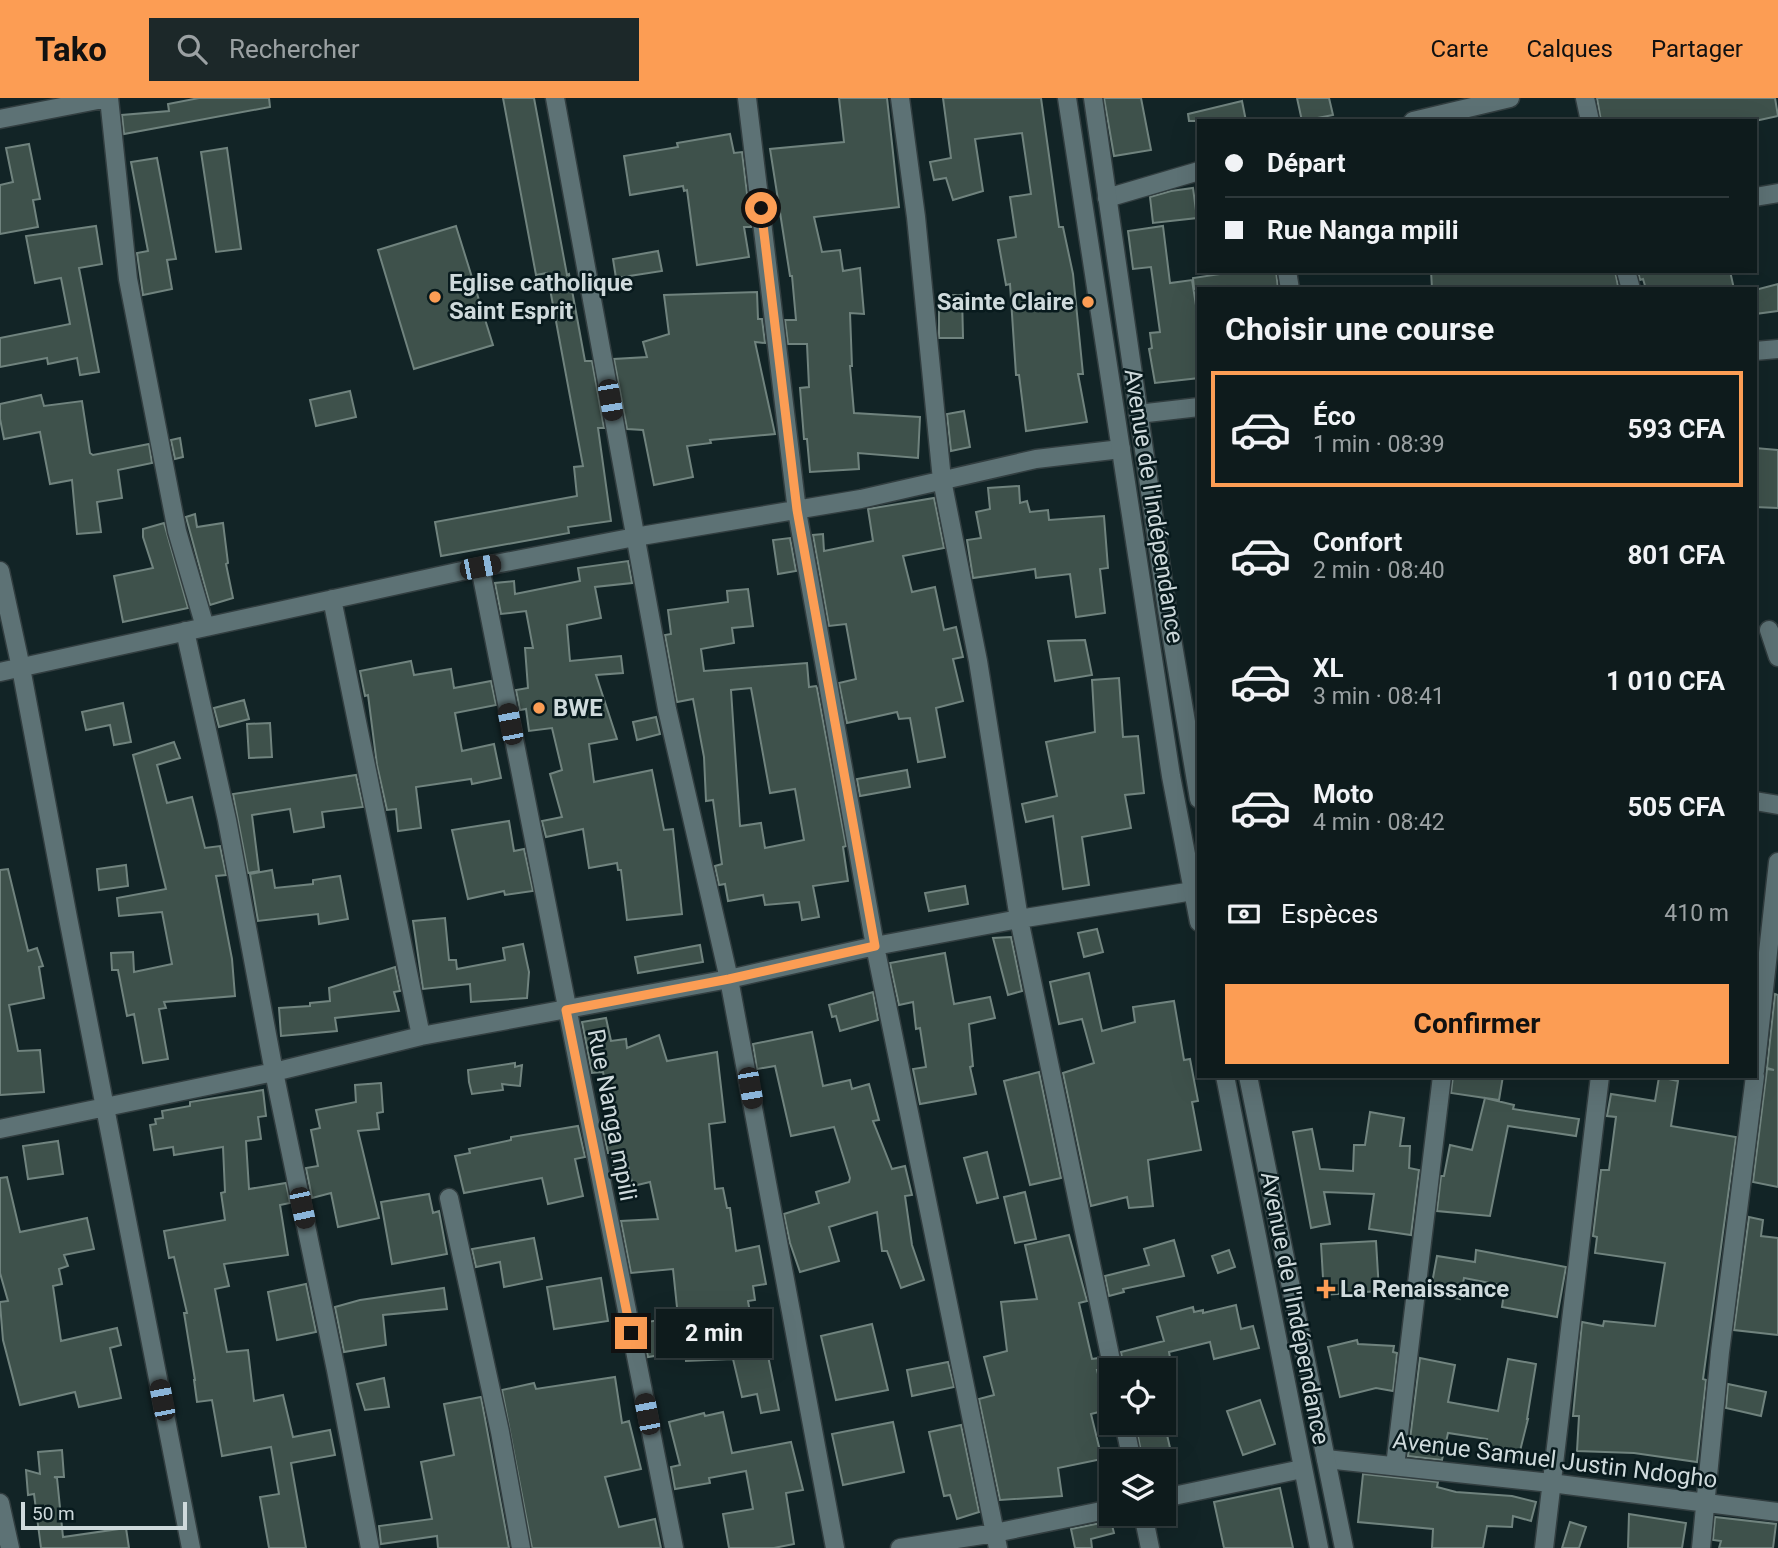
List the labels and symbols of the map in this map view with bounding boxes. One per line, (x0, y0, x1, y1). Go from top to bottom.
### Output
route start (745, 192, 777, 224)
place label: Eglise catholique Saint Esprit (449, 269, 633, 325)
place label: Sainte Claire (937, 288, 1074, 316)
marker: Eglise catholique Saint Esprit (427, 289, 443, 305)
marker: Sainte Claire (1080, 294, 1096, 310)
street label: Avenue de l'Indépendance (1118, 367, 1190, 645)
car (597, 377, 624, 423)
car (458, 553, 503, 581)
place label: BWE (553, 694, 603, 722)
marker: BWE (531, 700, 547, 716)
car (496, 701, 525, 747)
street label: Rue Nanga mpili (582, 1027, 642, 1203)
car (737, 1065, 764, 1111)
street label: Avenue de l'Indépendance (1255, 1169, 1335, 1447)
car (288, 1185, 317, 1231)
place label: La Renaissance (1340, 1275, 1509, 1303)
marker: La Renaissance (1318, 1281, 1334, 1297)
callout: 2 min (656, 1308, 771, 1358)
route end (615, 1317, 647, 1349)
car (148, 1377, 177, 1423)
car (633, 1391, 662, 1437)
street label: Avenue Samuel Justin Ndogho (1391, 1426, 1719, 1494)
scale bar (21, 1499, 187, 1531)

